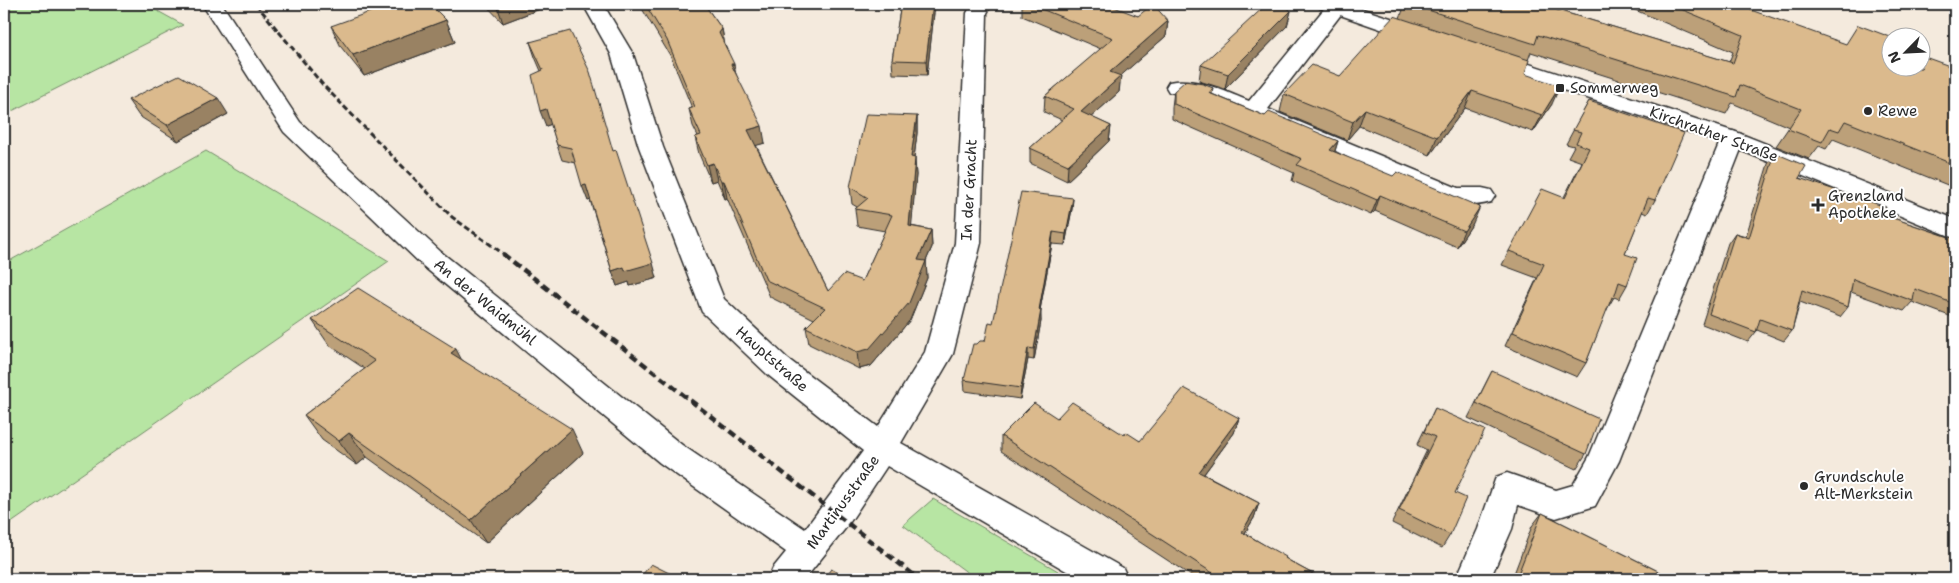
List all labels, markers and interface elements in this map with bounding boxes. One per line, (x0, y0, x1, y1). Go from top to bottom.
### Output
north arrow (1882, 28, 1932, 78)
text: N (1884, 49, 1905, 66)
place label: Sommerweg (1570, 78, 1658, 98)
marker: Sommerweg (1554, 82, 1566, 94)
street label: Kirchrather Straße (1647, 101, 1781, 167)
place label: Rewe (1878, 101, 1918, 121)
marker: Rewe (1862, 105, 1874, 117)
street label: In der Gracht (956, 139, 982, 241)
place label: Grenzland Apotheke (1828, 186, 1905, 223)
marker: Grenzland Apotheke (1812, 199, 1824, 211)
street label: An der Waidmühl (429, 254, 541, 350)
street label: Hauptstraße (731, 322, 813, 396)
street label: Martinusstraße (802, 451, 884, 553)
place label: Grundschule Alt-Merkstein (1814, 467, 1913, 504)
marker: Grundschule Alt-Merkstein (1798, 480, 1810, 492)

